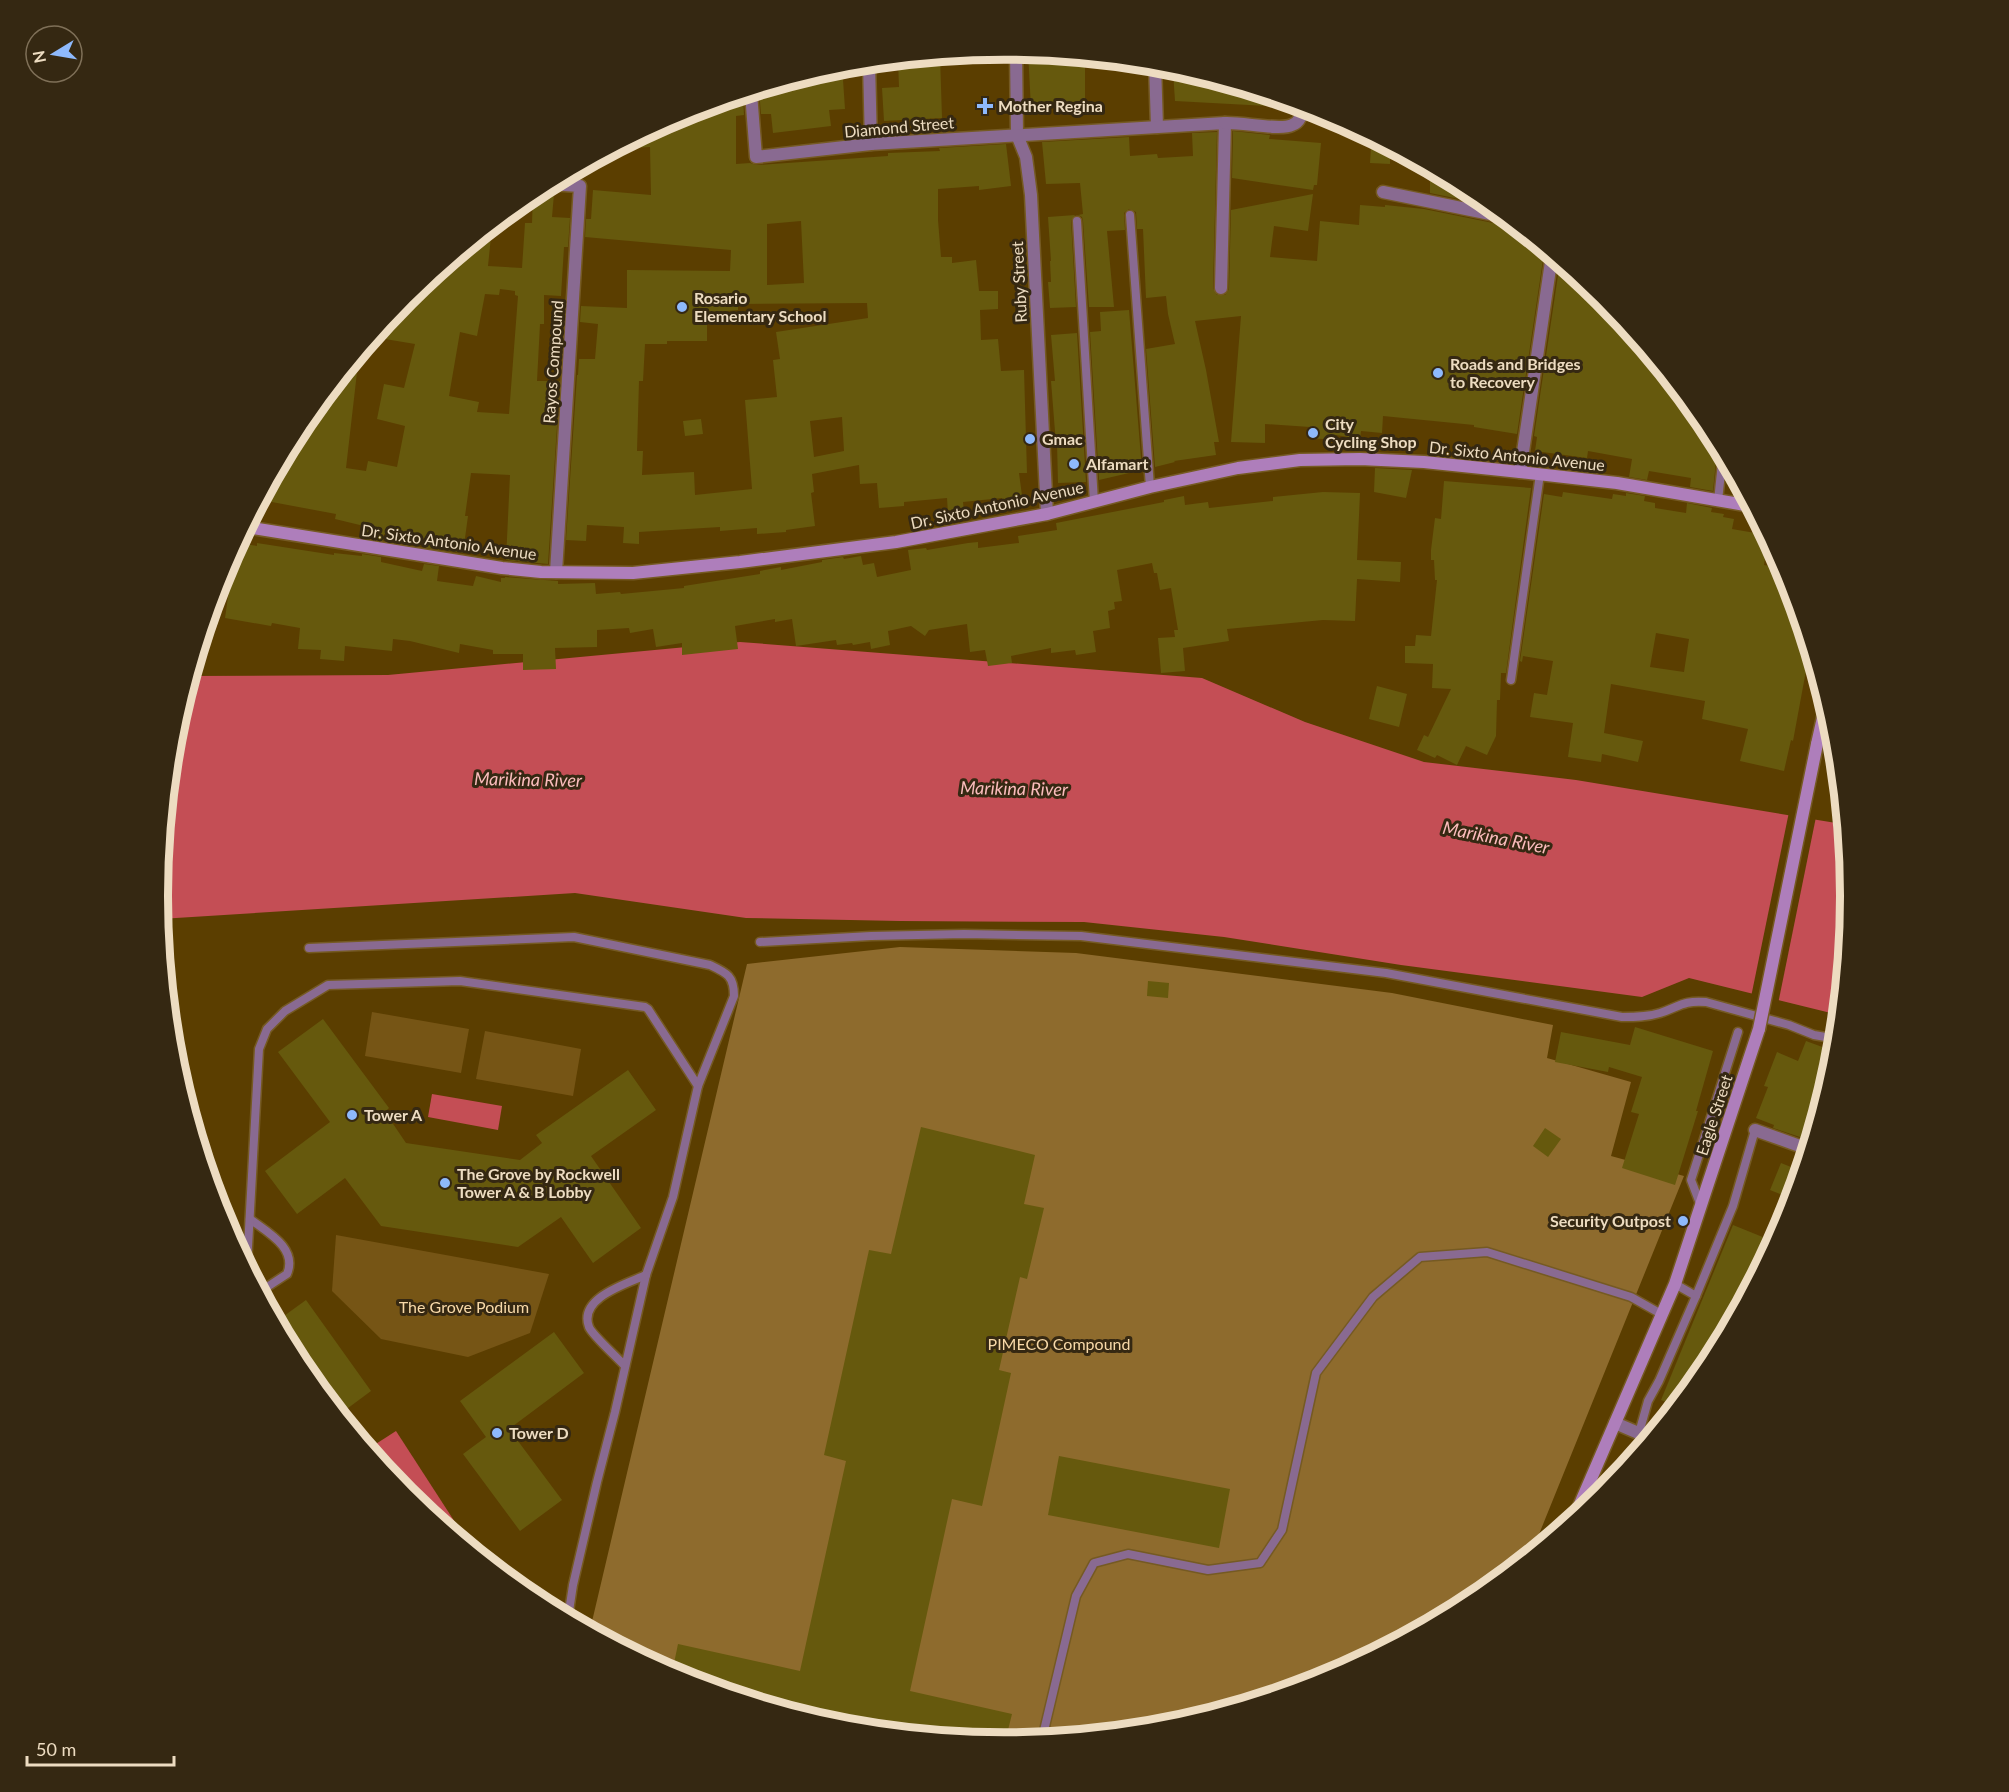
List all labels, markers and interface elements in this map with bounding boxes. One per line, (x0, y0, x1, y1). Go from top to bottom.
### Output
north arrow (24, 24, 84, 84)
text: N (28, 49, 49, 65)
place label: Mother Regina (998, 96, 1103, 115)
marker: Mother Regina (976, 97, 994, 115)
street label: Diamond Street (843, 112, 955, 141)
street label: Ruby Street (1007, 241, 1030, 323)
place label: Rosario Elementary School (694, 288, 826, 325)
street label: Rayos Compound (539, 300, 566, 424)
marker: Rosario Elementary School (675, 300, 689, 314)
place label: Roads and Bridges to Recovery (1450, 354, 1581, 391)
marker: Roads and Bridges to Recovery (1431, 366, 1445, 380)
place label: City Cycling Shop (1325, 414, 1417, 451)
marker: City Cycling Shop (1306, 426, 1320, 440)
place label: Gmac (1042, 429, 1083, 448)
marker: Gmac (1023, 432, 1037, 446)
street label: Dr. Sixto Antonio Avenue (1428, 437, 1606, 474)
place label: Alfamart (1085, 454, 1148, 473)
marker: Alfamart (1067, 457, 1081, 471)
street label: Dr. Sixto Antonio Avenue (909, 477, 1085, 532)
street label: Dr. Sixto Antonio Avenue (360, 520, 538, 563)
water label: Marikina River (474, 767, 583, 791)
water label: Marikina River (960, 776, 1069, 800)
water label: Marikina River (1441, 816, 1552, 858)
street label: Eagle Street (1692, 1072, 1736, 1158)
place label: Tower A (364, 1105, 423, 1124)
marker: Tower A (345, 1108, 359, 1122)
place label: The Grove by Rockwell Tower A & B Lobby (457, 1164, 620, 1201)
marker: The Grove by Rockwell Tower A & B Lobby (438, 1176, 452, 1190)
place label: Security Outpost (1550, 1211, 1671, 1230)
marker: Security Outpost (1676, 1214, 1690, 1228)
park label: The Grove Podium (399, 1297, 529, 1316)
park label: PIMECO Compound (988, 1334, 1130, 1353)
place label: Tower D (509, 1423, 569, 1442)
marker: Tower D (490, 1426, 504, 1440)
scale bar (27, 1729, 174, 1767)
text: 50 m (36, 1738, 76, 1760)

